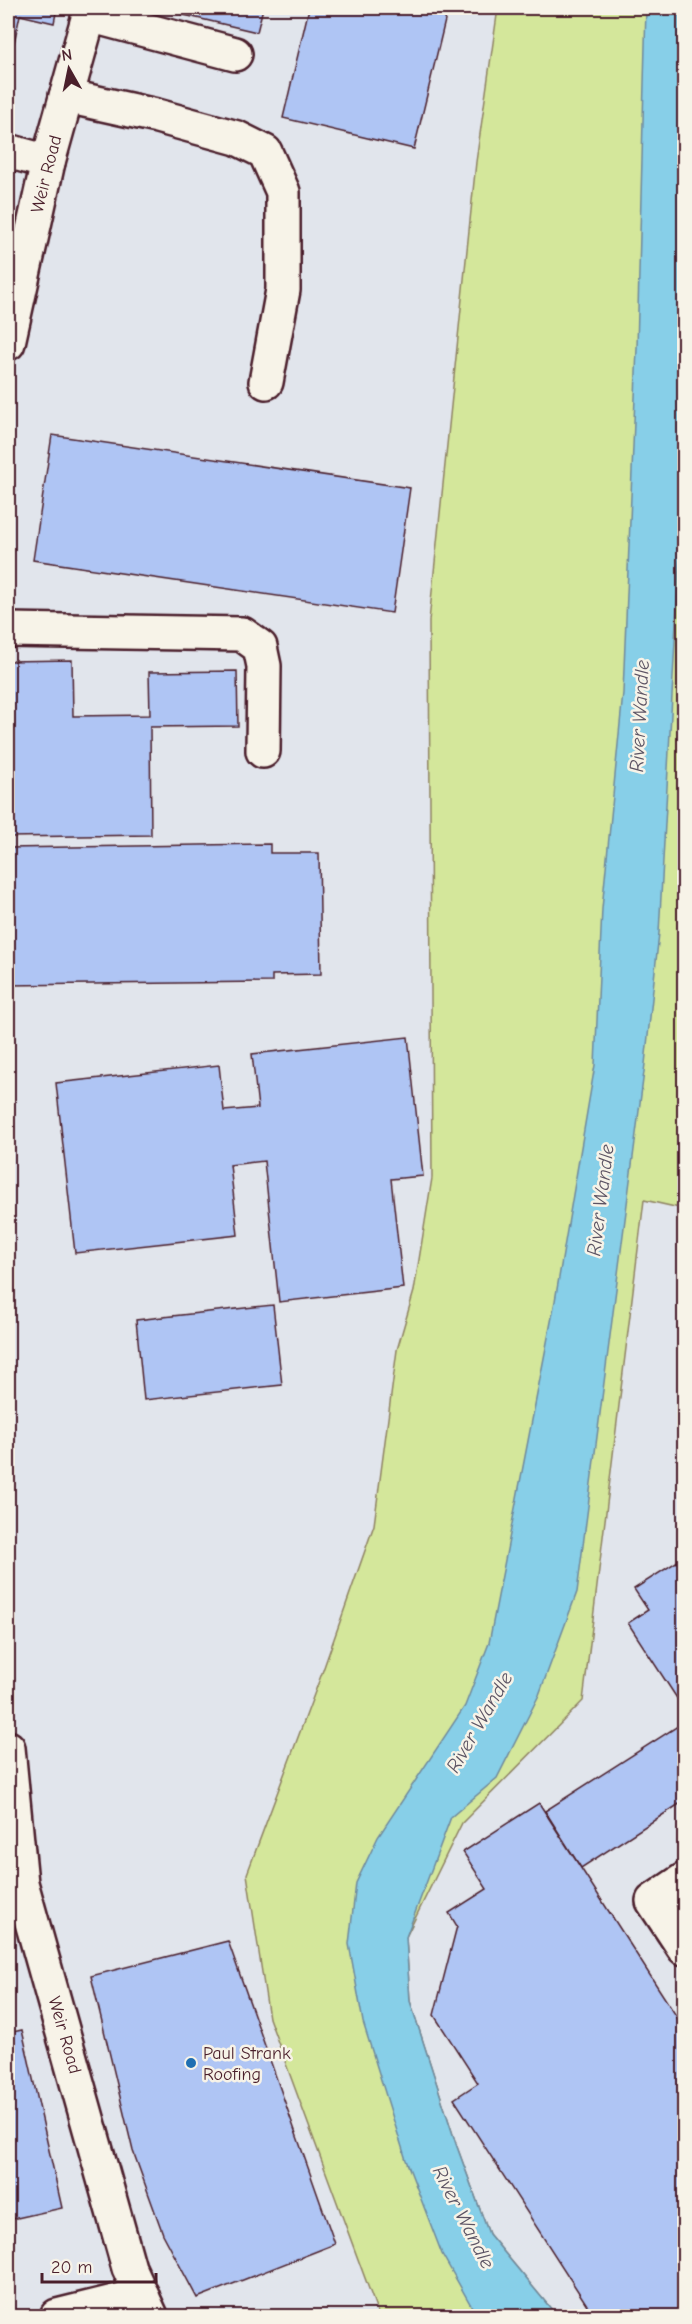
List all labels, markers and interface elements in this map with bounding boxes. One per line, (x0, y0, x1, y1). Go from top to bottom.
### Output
north arrow (39, 39, 99, 99)
text: N (60, 45, 73, 65)
street label: Weir Road (27, 133, 66, 215)
water label: River Wandle (625, 659, 654, 773)
water label: River Wandle (582, 1143, 619, 1257)
water label: River Wandle (441, 1668, 518, 1777)
street label: Weir Road (43, 1994, 86, 2076)
place label: Paul Strank Roofing (203, 2043, 291, 2085)
marker: Paul Strank Roofing (184, 2056, 198, 2070)
water label: River Wandle (428, 2162, 499, 2273)
scale bar (42, 2246, 156, 2284)
text: 20 m (51, 2257, 92, 2278)

